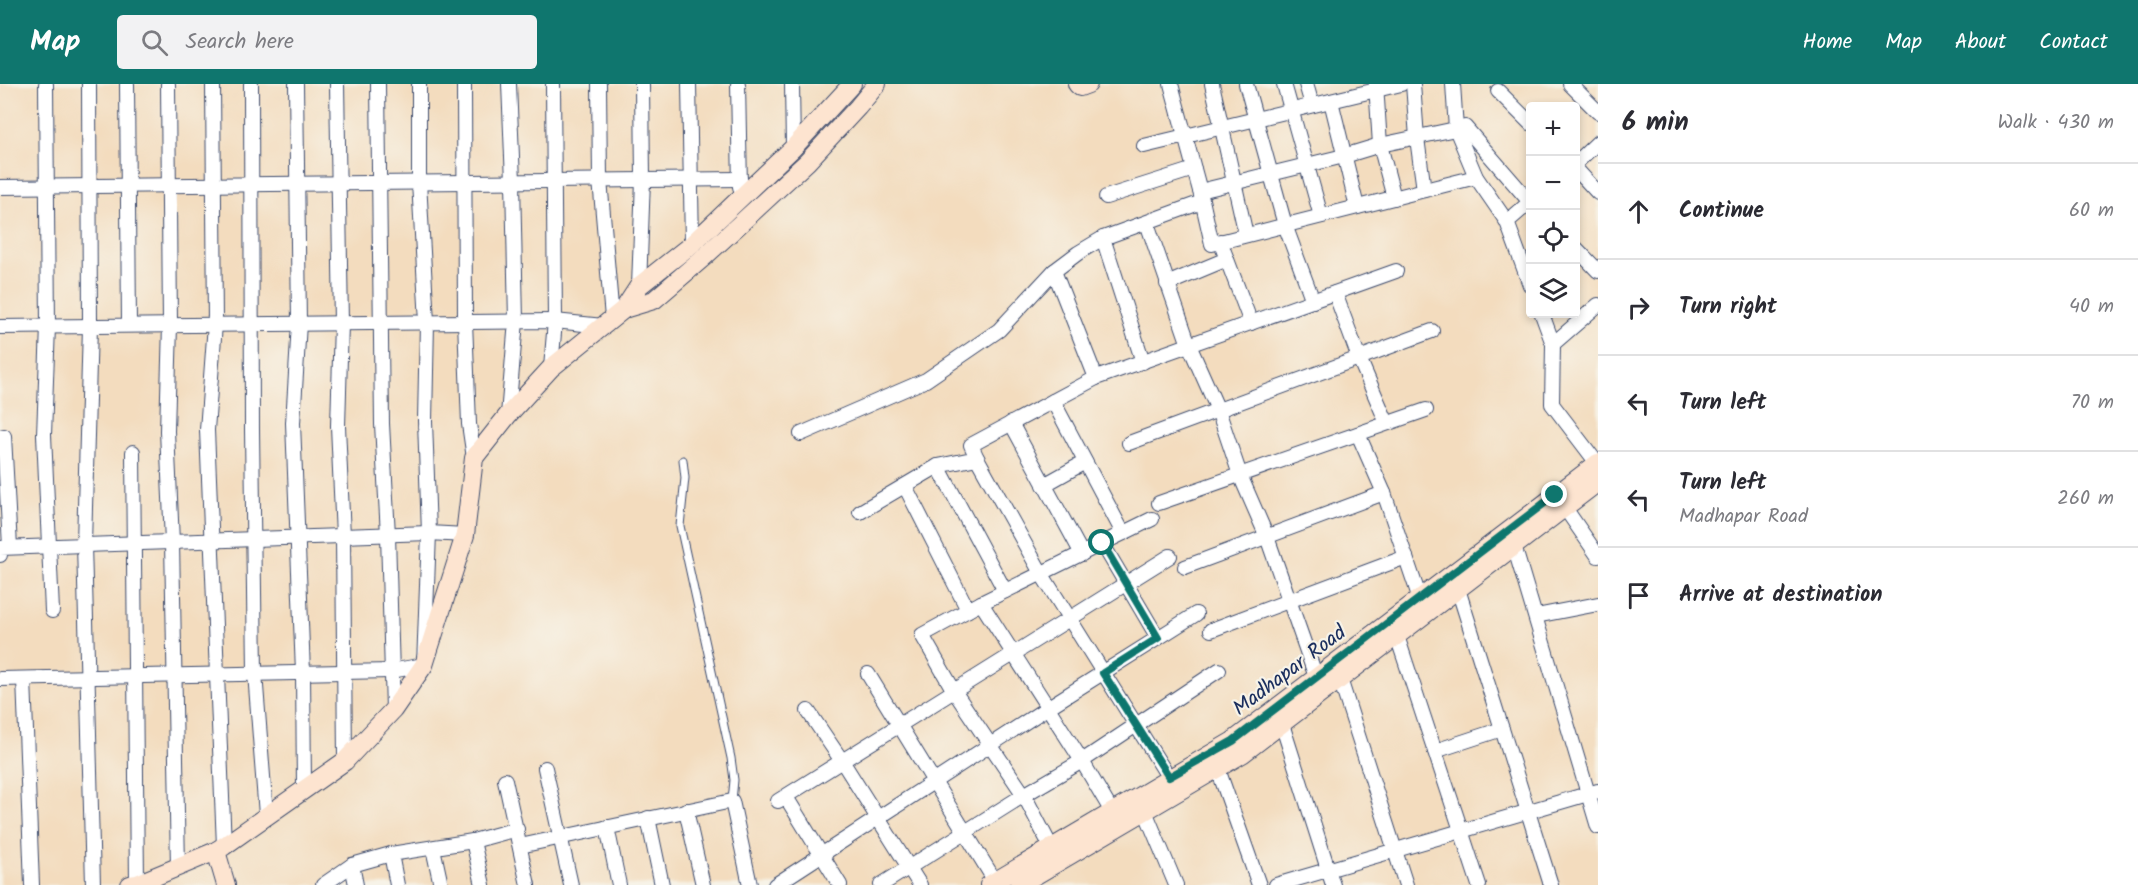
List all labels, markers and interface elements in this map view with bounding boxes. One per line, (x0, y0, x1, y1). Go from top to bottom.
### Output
search box (117, 15, 537, 69)
text: Map (30, 20, 81, 65)
text: Search here (186, 25, 294, 60)
icon: search (138, 26, 171, 59)
text: Home (1803, 26, 1852, 59)
text: Map (1885, 26, 1922, 59)
text: About (1955, 26, 2006, 59)
text: Contact (2039, 26, 2108, 59)
map controls (1526, 102, 1580, 318)
button: + (1526, 102, 1580, 156)
text: 6 min (1622, 102, 1689, 144)
text: Walk · 430 m (1998, 107, 2114, 139)
button: − (1526, 156, 1580, 210)
text: Continue (1679, 194, 1764, 229)
icon: ahead (1622, 195, 1655, 228)
text: 60 m (2069, 195, 2114, 227)
button: locate (1526, 210, 1580, 264)
button: layers (1526, 264, 1580, 318)
text: Turn right (1679, 290, 1777, 325)
icon: right (1622, 291, 1655, 324)
text: 40 m (2069, 291, 2114, 323)
text: Turn left (1679, 386, 1766, 421)
icon: left (1622, 387, 1655, 420)
text: 70 m (2071, 387, 2114, 419)
text: Turn left (1679, 466, 1766, 501)
route end (1541, 481, 1567, 507)
icon: left (1622, 483, 1655, 516)
text: 260 m (2057, 483, 2114, 515)
text: Madhapar Road (1679, 501, 1808, 533)
route start (1088, 529, 1114, 555)
text: Arrive at destination (1679, 578, 1882, 613)
icon: arrive (1622, 579, 1655, 612)
street label: Madhapar Road (1226, 617, 1354, 725)

